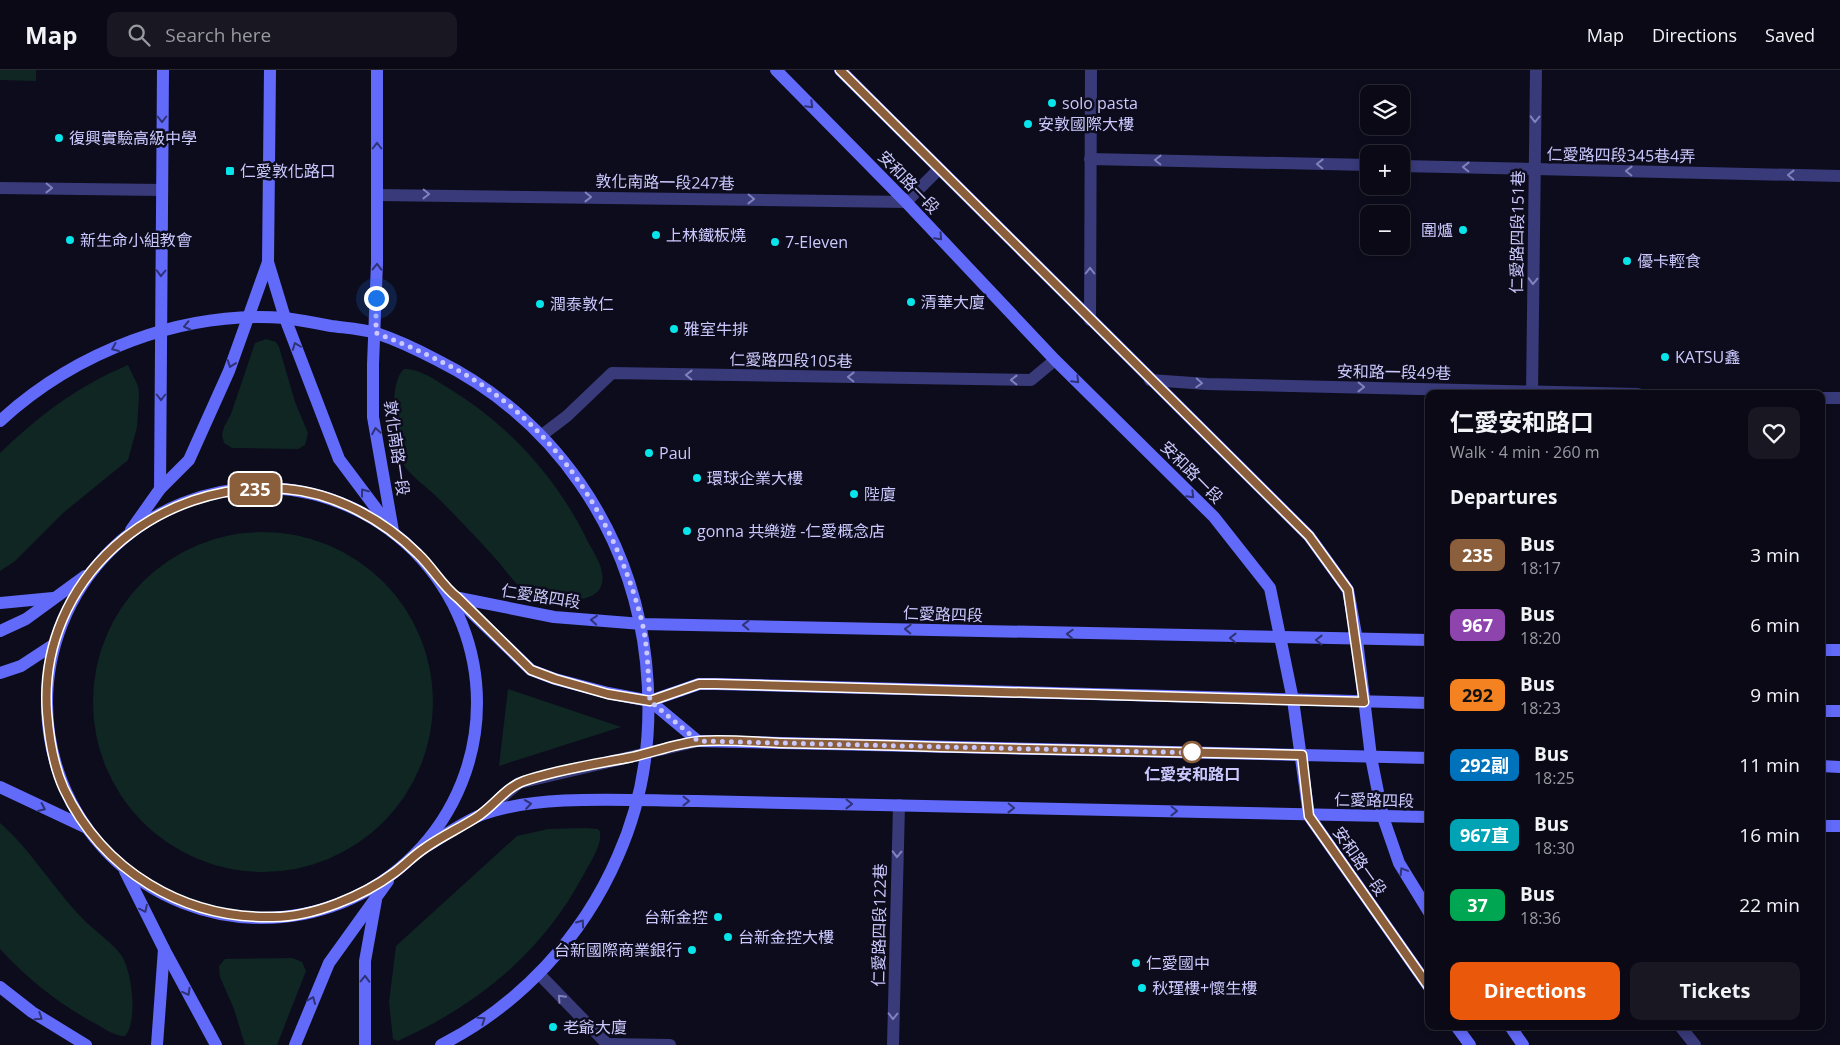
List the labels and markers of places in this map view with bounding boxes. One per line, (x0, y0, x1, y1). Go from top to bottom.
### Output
place label: solo pasta (1062, 92, 1138, 114)
marker: solo pasta (1046, 97, 1058, 109)
place label: 安敦國際大樓 (1038, 113, 1134, 135)
marker: 安敦國際大樓 (1022, 118, 1034, 130)
place label: 復興實驗高級中學 (69, 127, 197, 149)
marker: 復興實驗高級中學 (53, 132, 65, 144)
place label: 仁愛敦化路口 (240, 160, 336, 182)
marker: 仁愛敦化路口 (224, 165, 236, 177)
place label: 圍爐 (1421, 219, 1453, 241)
place label: 上林鐵板燒 (666, 224, 746, 246)
marker: 圍爐 (1457, 224, 1469, 236)
place label: 新生命小組教會 (80, 229, 192, 251)
marker: 上林鐵板燒 (650, 229, 662, 241)
place label: 7-Eleven (785, 231, 848, 253)
marker: 新生命小組教會 (64, 234, 76, 246)
marker: 7-Eleven (769, 236, 781, 248)
place label: 優卡輕食 (1637, 250, 1701, 272)
marker: 優卡輕食 (1621, 255, 1633, 267)
place label: 清華大廈 (921, 291, 985, 313)
place label: 潤泰敦仁 (550, 293, 614, 315)
marker: 清華大廈 (905, 296, 917, 308)
marker: 潤泰敦仁 (534, 298, 546, 310)
place label: 雅室牛排 (684, 318, 748, 340)
marker: 雅室牛排 (668, 323, 680, 335)
place label: KATSU鑫 (1675, 346, 1740, 368)
marker: KATSU鑫 (1659, 351, 1671, 363)
place label: Paul (659, 442, 691, 464)
marker: Paul (643, 447, 655, 459)
place label: 環球企業大樓 (707, 467, 803, 489)
marker: 環球企業大樓 (691, 472, 703, 484)
place label: 陛廈 (864, 483, 896, 505)
marker: 陛廈 (848, 488, 860, 500)
place label: gonna 共樂遊 -仁愛概念店 (697, 520, 885, 542)
marker: gonna 共樂遊 -仁愛概念店 (681, 525, 693, 537)
marker: 仁愛安和路口 (1181, 741, 1203, 763)
place label: 仁愛安和路口 (1144, 763, 1240, 785)
place label: 台新金控 (644, 906, 708, 928)
marker: 台新金控 (712, 911, 724, 923)
place label: 台新金控大樓 (738, 926, 834, 948)
marker: 台新金控大樓 (722, 931, 734, 943)
place label: 台新國際商業銀行 (554, 939, 682, 961)
marker: 台新國際商業銀行 (686, 944, 698, 956)
place label: 仁愛國中 (1146, 952, 1210, 974)
marker: 仁愛國中 (1130, 957, 1142, 969)
place label: 秋瑾樓+懷生樓 (1152, 977, 1257, 999)
marker: 秋瑾樓+懷生樓 (1136, 982, 1148, 994)
place label: 老爺大廈 (563, 1016, 627, 1038)
marker: 老爺大廈 (547, 1021, 559, 1033)

